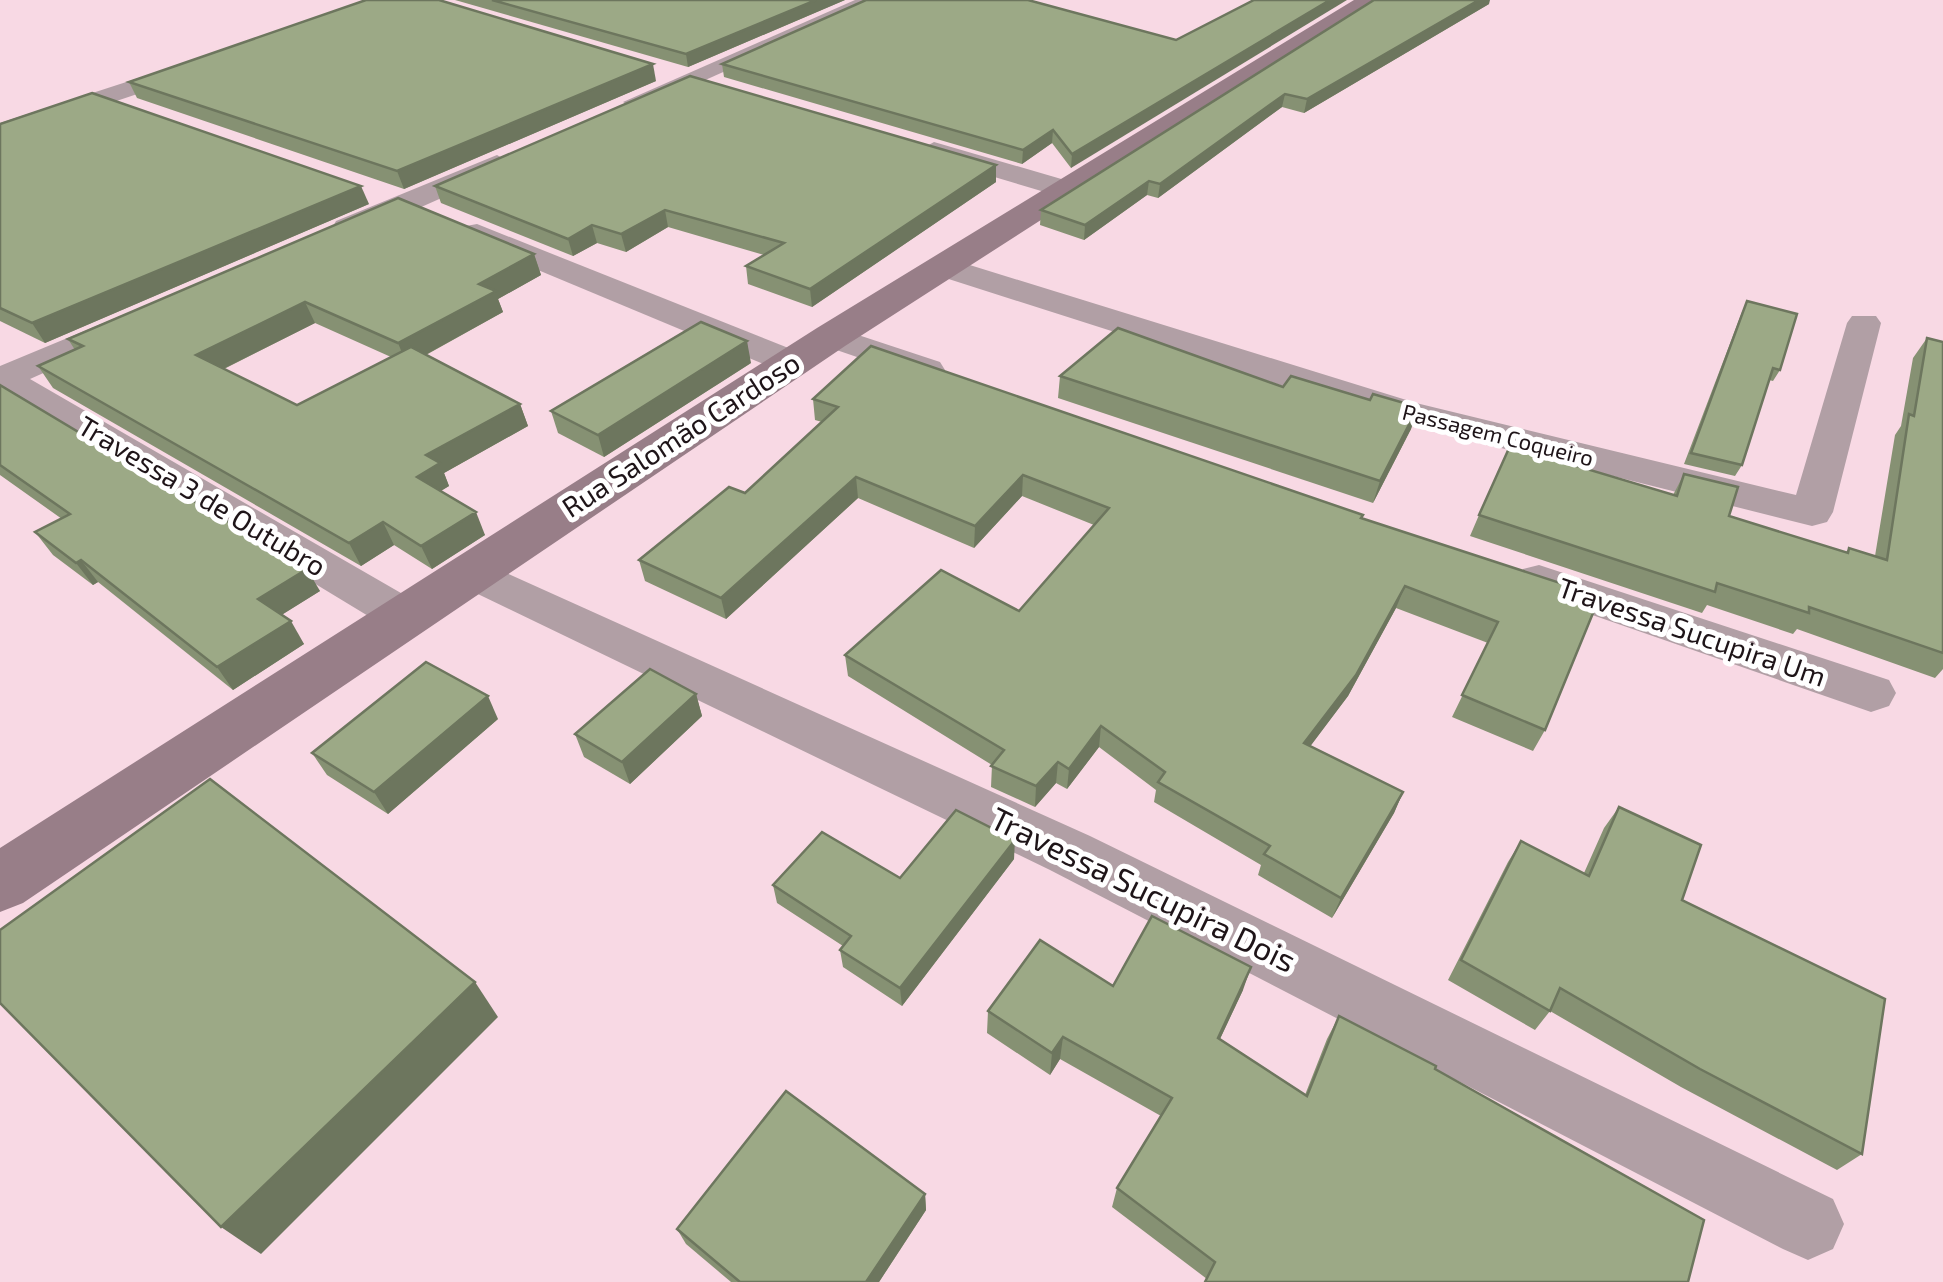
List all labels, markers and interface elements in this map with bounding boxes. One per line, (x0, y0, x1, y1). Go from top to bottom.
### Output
street label: Rua Salomão Cardoso (555, 345, 806, 524)
street label: Passagem Coqueiro (1400, 398, 1596, 470)
street label: Travessa 3 de Outubro (72, 408, 333, 583)
street label: Travessa Sucupira Um (1554, 569, 1830, 693)
street label: Travessa Sucupira Dois (985, 798, 1303, 979)

